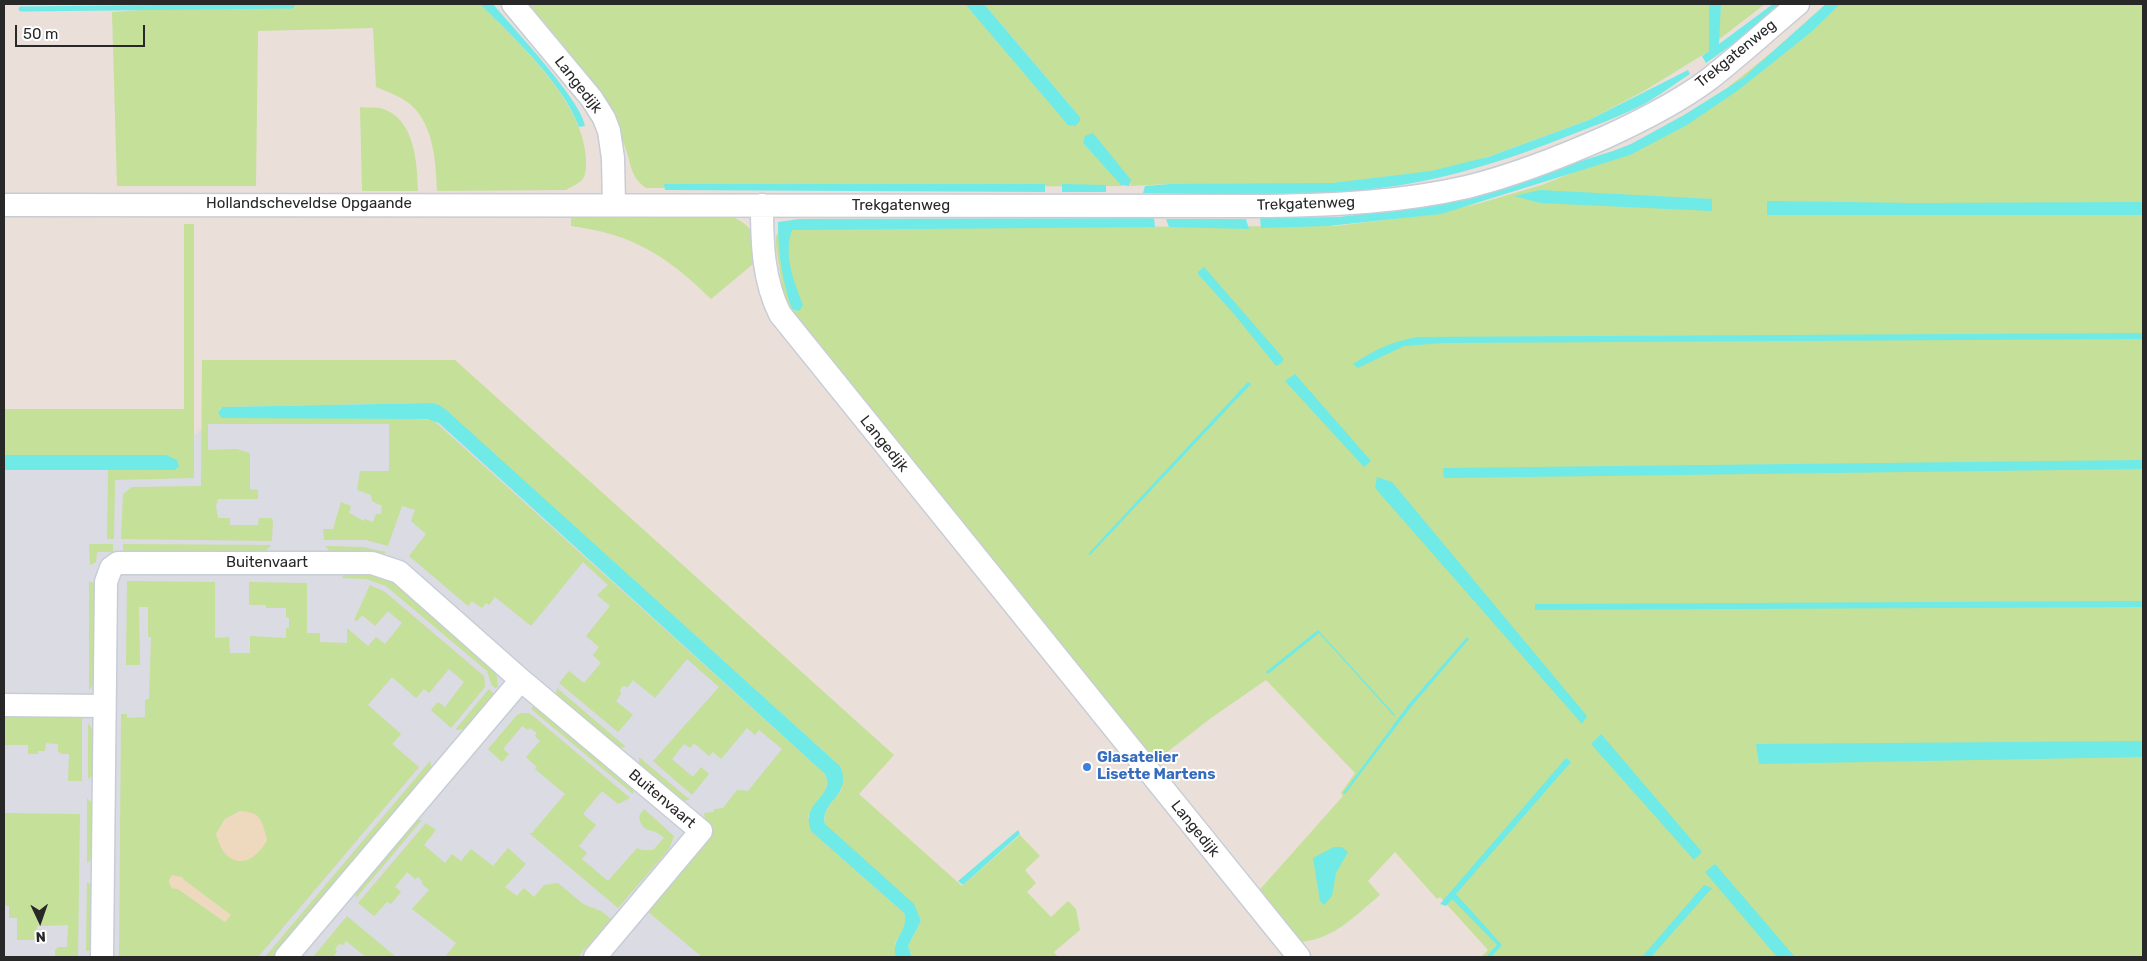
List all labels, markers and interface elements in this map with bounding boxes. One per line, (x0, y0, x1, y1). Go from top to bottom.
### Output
scale bar (18, 15, 148, 47)
street label: Trekgatenweg (1692, 16, 1780, 92)
text: 50 m (23, 25, 58, 43)
street label: Langedijk (550, 53, 606, 117)
street label: Trekgatenweg (1257, 193, 1355, 215)
street label: Hollandscheveldse Opgaande (206, 195, 412, 213)
street label: Trekgatenweg (852, 197, 950, 215)
street label: Langedijk (856, 412, 912, 476)
street label: Buitenvaart (226, 554, 308, 572)
place label: Glasatelier Lisette Martens (1097, 749, 1215, 784)
marker: Glasatelier Lisette Martens (1081, 761, 1093, 773)
street label: Buitenvaart (625, 766, 699, 832)
street label: Langedijk (1167, 797, 1223, 861)
north arrow (15, 896, 65, 946)
text: N (35, 928, 46, 945)

